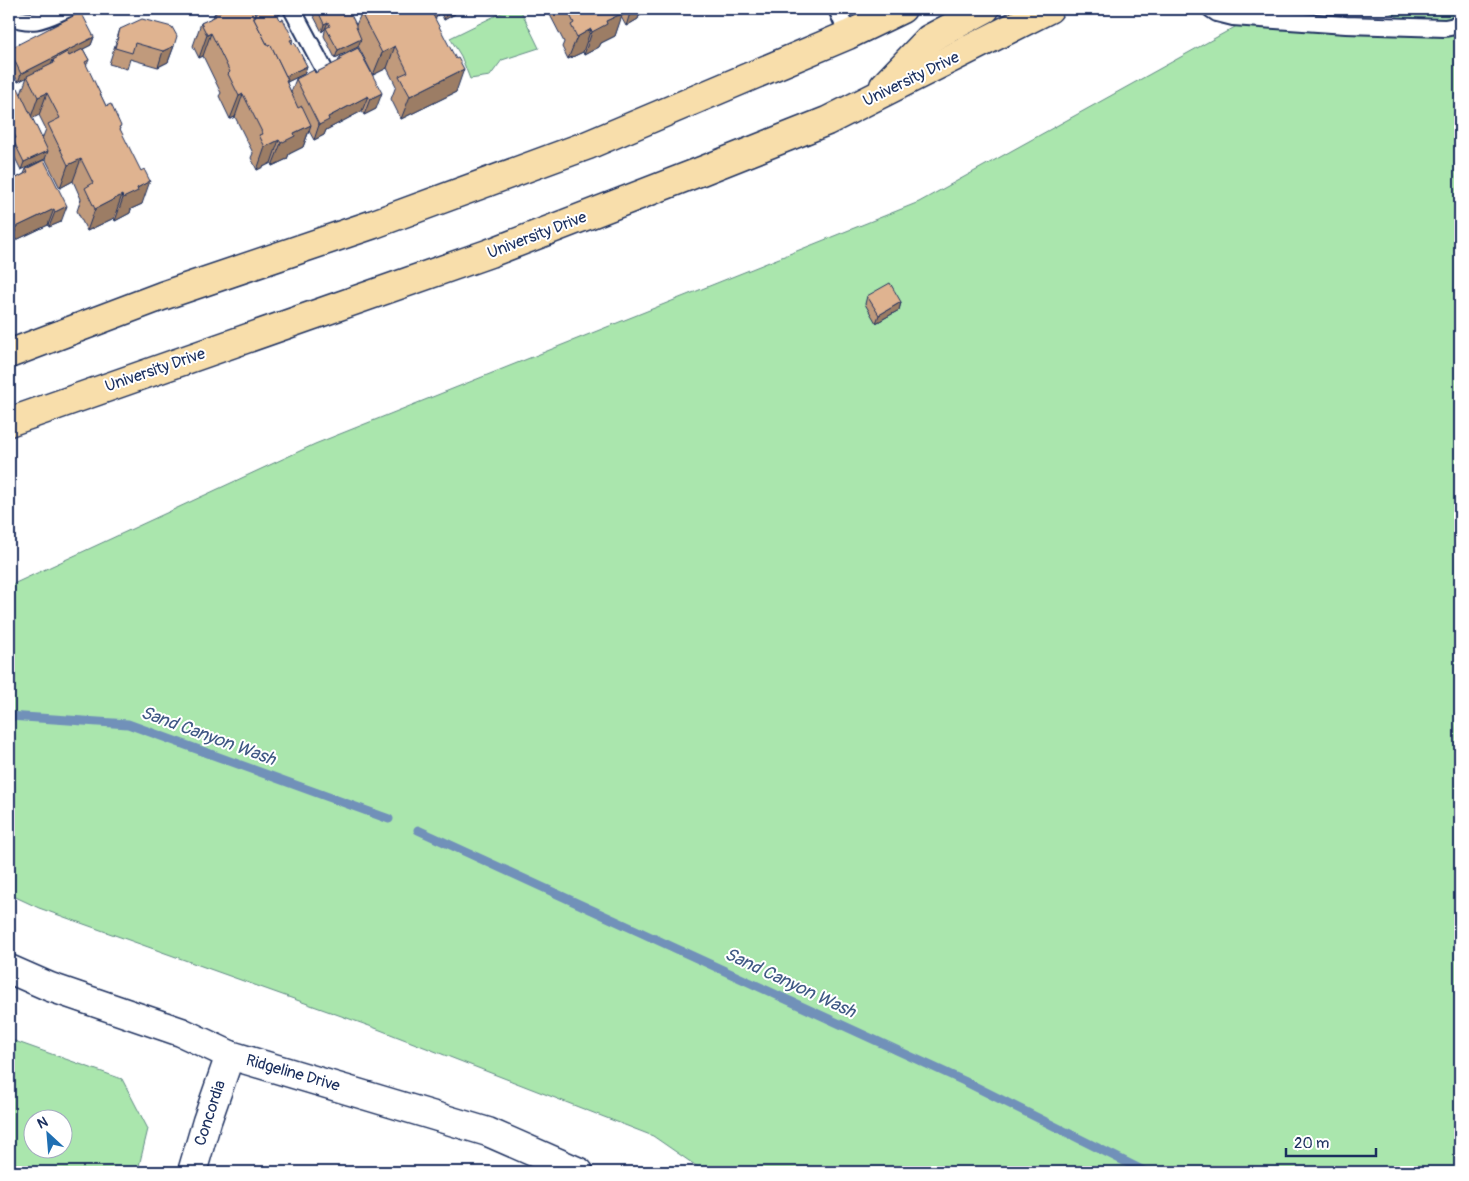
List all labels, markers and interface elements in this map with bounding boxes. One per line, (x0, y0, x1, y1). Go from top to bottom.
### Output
street label: University Drive (860, 47, 963, 111)
street label: University Drive (485, 207, 590, 263)
street label: University Drive (102, 343, 208, 396)
water label: Sand Canyon Wash (138, 701, 280, 772)
water label: Sand Canyon Wash (721, 943, 860, 1024)
street label: Ridgeline Drive (244, 1050, 342, 1096)
street label: Concordia (190, 1078, 230, 1148)
north arrow (22, 1108, 72, 1158)
text: N (35, 1113, 51, 1132)
scale bar (1286, 1126, 1376, 1158)
text: 20 m (1294, 1134, 1329, 1153)

